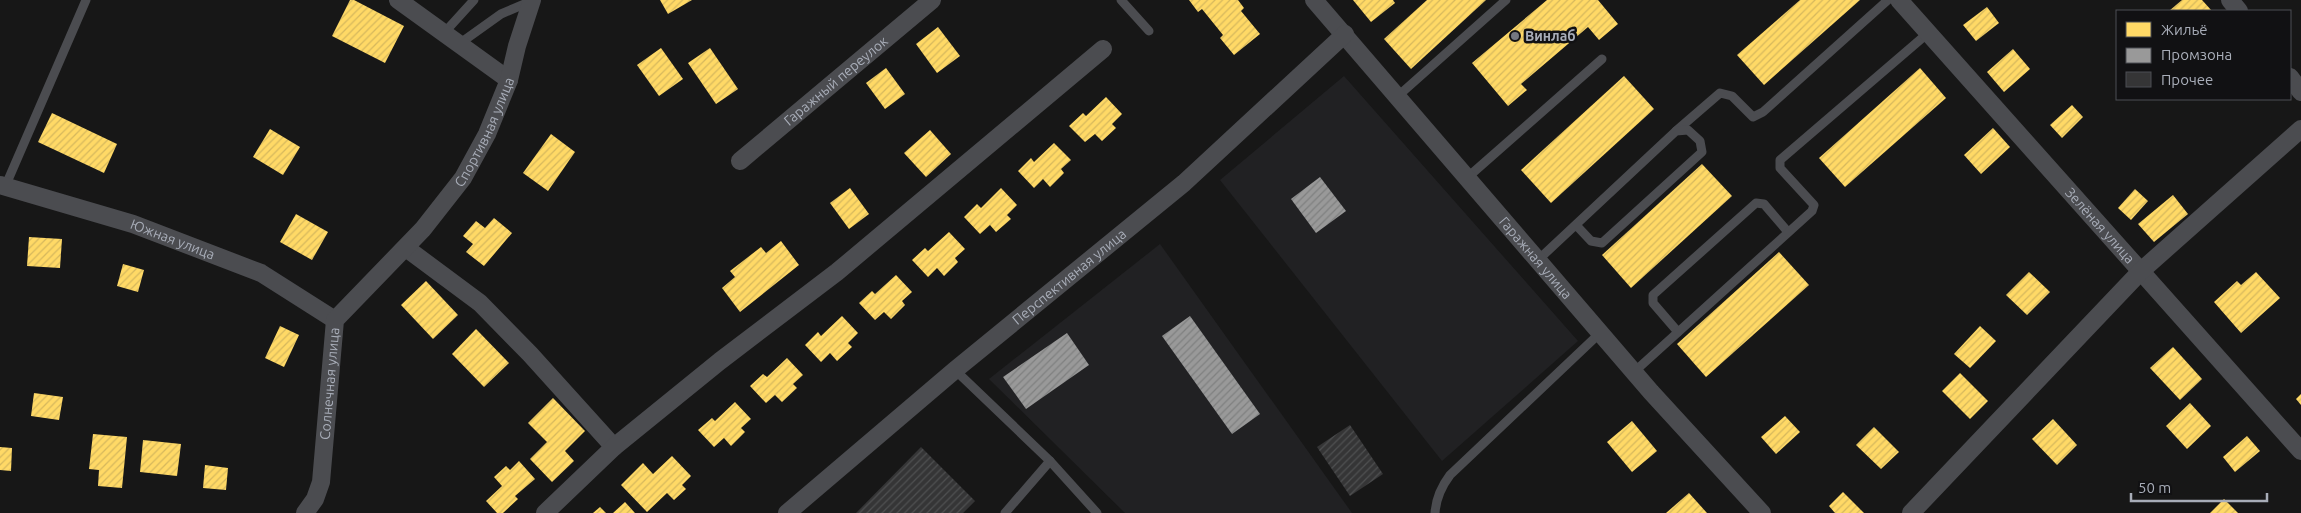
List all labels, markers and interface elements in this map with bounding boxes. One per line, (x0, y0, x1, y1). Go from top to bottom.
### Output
legend (2116, 10, 2291, 100)
text: Жильё (2161, 21, 2208, 38)
place label: Винлаб (1525, 28, 1576, 44)
marker: Винлаб (1509, 30, 1521, 42)
street label: Гаражный переулок (781, 33, 891, 129)
text: Промзона (2161, 46, 2232, 63)
text: Прочее (2161, 71, 2213, 88)
street label: Спортивная улица (451, 75, 517, 190)
street label: Зелёная улица (2062, 184, 2138, 267)
street label: Гаражная улица (1496, 213, 1575, 302)
street label: Южная улица (128, 216, 217, 263)
street label: Перспективная улица (1009, 226, 1129, 328)
street label: Солнечная улица (317, 327, 342, 440)
scale bar (2131, 470, 2267, 502)
text: 50 m (2138, 479, 2171, 496)

